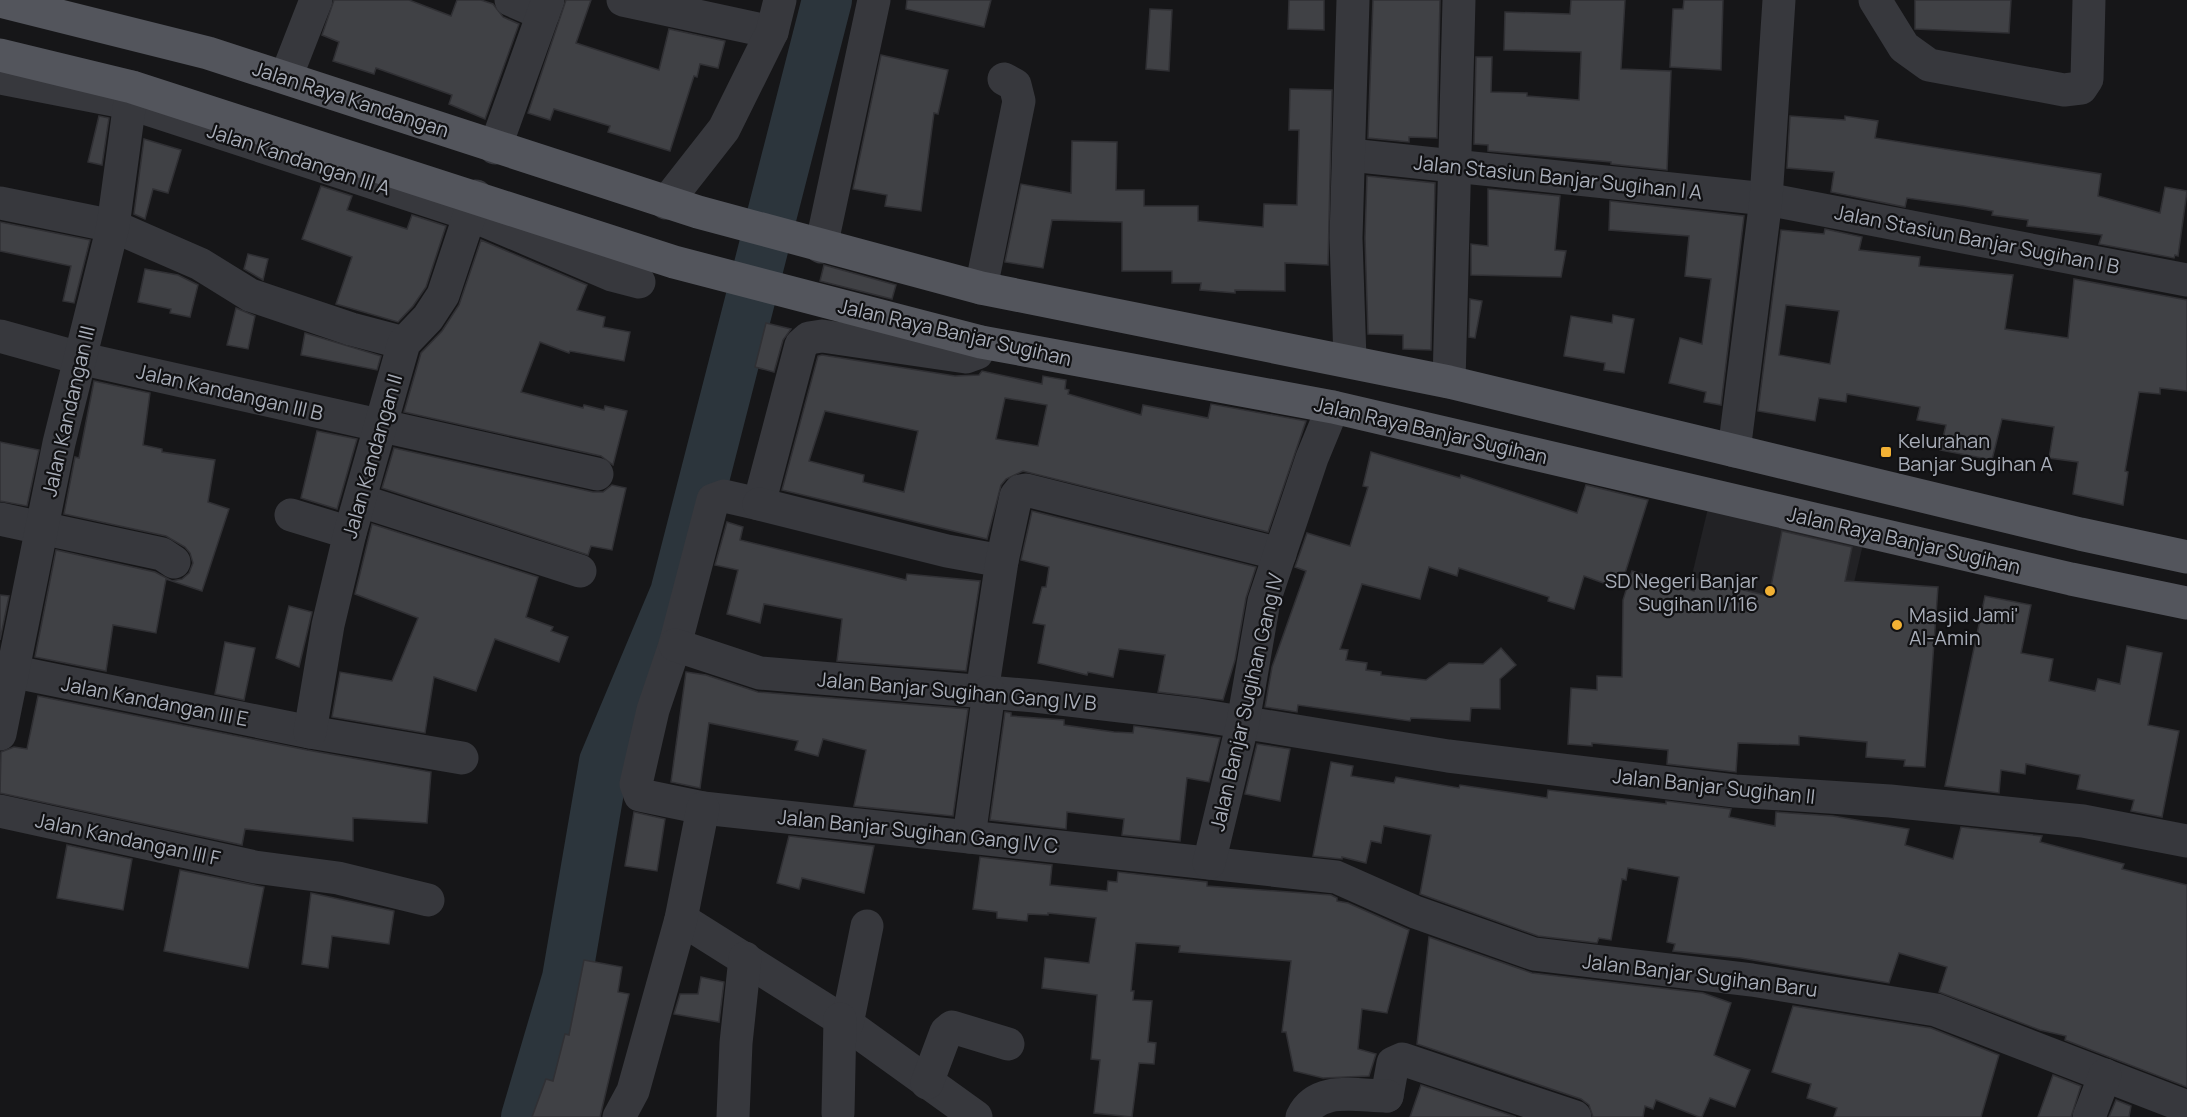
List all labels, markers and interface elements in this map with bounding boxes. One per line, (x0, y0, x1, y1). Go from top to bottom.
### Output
street label: Jalan Raya Kandangan (249, 55, 453, 143)
street label: Jalan Kandangan III A (204, 117, 394, 201)
street label: Jalan Stasiun Banjar Sugihan I A (1412, 148, 1704, 206)
street label: Jalan Stasiun Banjar Sugihan I B (1832, 198, 2122, 280)
street label: Jalan Raya Banjar Sugihan (836, 292, 1074, 372)
street label: Jalan Kandangan III (35, 323, 101, 499)
street label: Jalan Kandangan III B (134, 357, 326, 427)
street label: Jalan Kandangan II (336, 371, 408, 541)
street label: Jalan Raya Banjar Sugihan (1312, 390, 1550, 470)
place label: Kelurahan Banjar Sugihan A (1898, 427, 2053, 477)
marker: Kelurahan Banjar Sugihan A (1879, 445, 1893, 459)
street label: Jalan Raya Banjar Sugihan (1785, 500, 2023, 580)
place label: SD Negeri Banjar Sugihan I/116 (1605, 567, 1758, 617)
street label: Jalan Banjar Sugihan Gang IV (1203, 570, 1289, 834)
marker: SD Negeri Banjar Sugihan I/116 (1763, 584, 1777, 598)
place label: Masjid Jami' Al-Amin (1909, 601, 2019, 651)
marker: Masjid Jami' Al-Amin (1890, 618, 1904, 632)
street label: Jalan Banjar Sugihan Gang IV B (816, 665, 1098, 717)
street label: Jalan Kandangan III E (59, 670, 251, 732)
street label: Jalan Banjar Sugihan II (1611, 762, 1817, 810)
street label: Jalan Banjar Sugihan Gang IV C (776, 803, 1060, 859)
street label: Jalan Kandangan III F (33, 806, 223, 872)
street label: Jalan Banjar Sugihan Baru (1581, 947, 1819, 1003)

